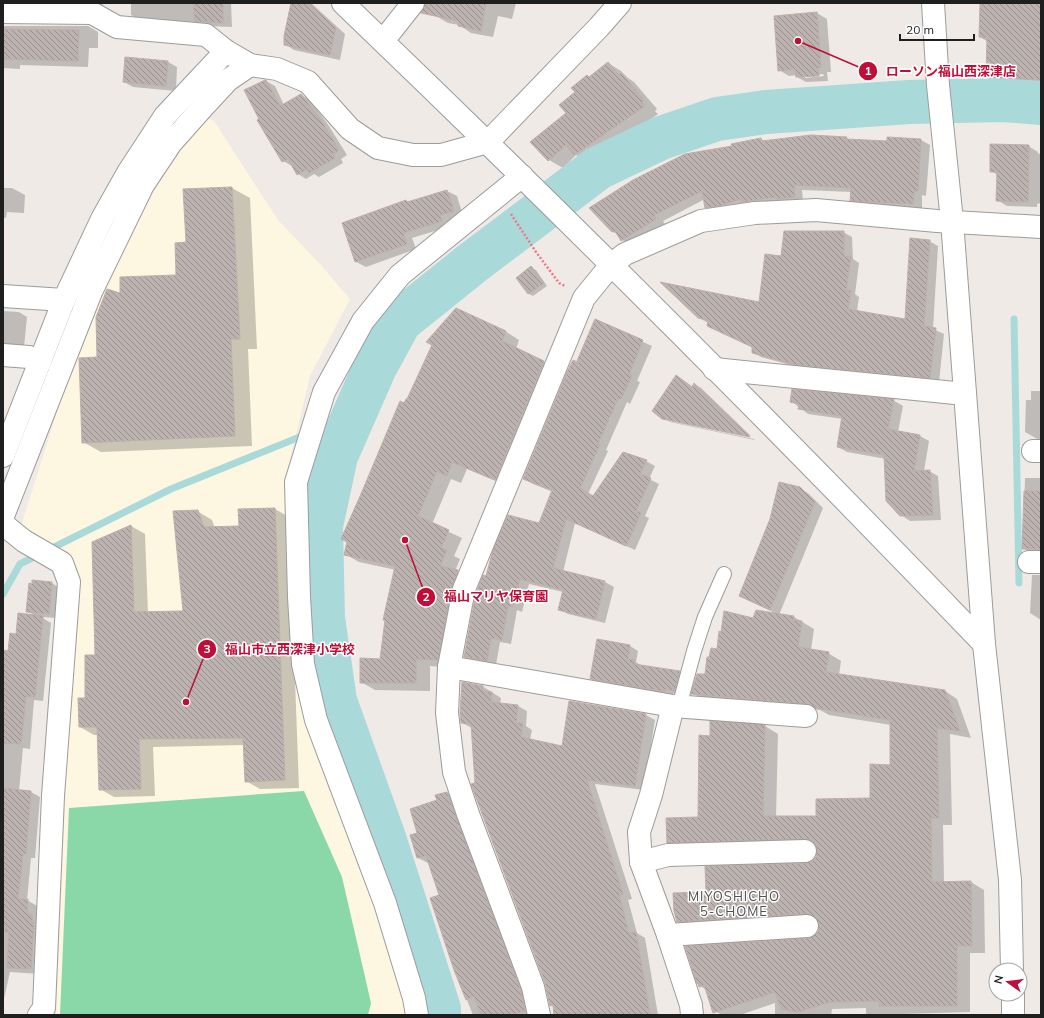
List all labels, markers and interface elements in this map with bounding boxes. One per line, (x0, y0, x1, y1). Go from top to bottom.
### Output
scale bar (900, 16, 974, 42)
text: 20 m (906, 22, 934, 37)
callout: ローソン福山西深津店 (858, 59, 1024, 84)
text: 1 (864, 63, 872, 78)
text: ローソン福山西深津店 (886, 63, 1016, 79)
callout: 福山マリヤ保育園 (416, 584, 556, 609)
text: 福山マリヤ保育園 (444, 588, 548, 604)
text: 2 (422, 589, 430, 604)
callout: 福山市立西深津小学校 (197, 637, 363, 662)
text: 3 (203, 641, 211, 656)
text: 福山市立西深津小学校 (225, 641, 355, 657)
district label: MIYOSHICHO 5-CHOME (688, 888, 780, 919)
north arrow (988, 962, 1028, 1002)
text: N (990, 974, 1006, 985)

